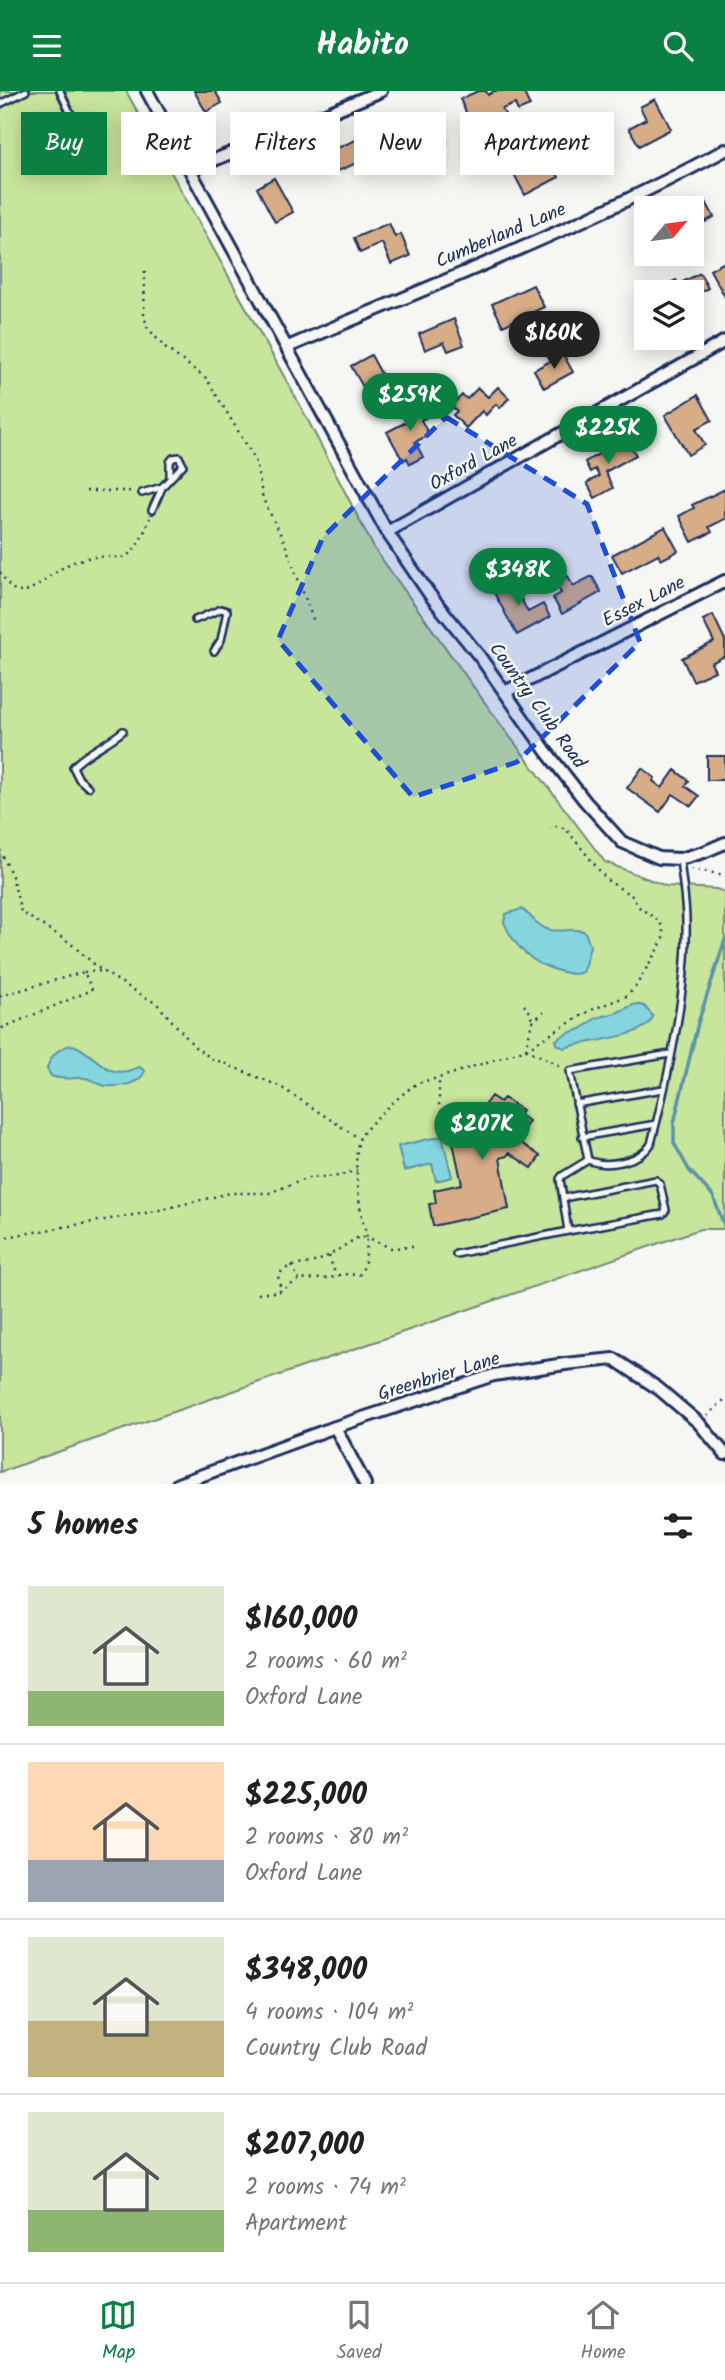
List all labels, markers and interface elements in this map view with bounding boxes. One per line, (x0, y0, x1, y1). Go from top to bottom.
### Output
text: Habito (316, 20, 409, 71)
icon: menu (28, 27, 66, 65)
icon: search (659, 27, 697, 65)
chip: Buy (21, 112, 107, 175)
chip: Rent (121, 112, 216, 175)
chip: Filters (230, 112, 340, 175)
chip: New (354, 112, 446, 175)
chip: Apartment (460, 112, 614, 175)
street label: Cumberland Lane (431, 195, 571, 277)
north arrow (634, 196, 704, 266)
map controls (634, 196, 704, 350)
button: layers (634, 280, 704, 350)
pin: $160K (505, 311, 603, 371)
text: $160K (525, 316, 583, 352)
pin: $259K (361, 373, 459, 433)
text: $259K (378, 378, 442, 414)
pin: $225K (559, 407, 657, 466)
text: $225K (575, 411, 641, 447)
street label: Oxford Lane (424, 426, 524, 500)
pin: $348K (469, 549, 567, 608)
text: $348K (485, 553, 551, 589)
street label: Essex Lane (597, 568, 691, 636)
street label: Country Club Road (481, 636, 594, 776)
pin: $207K (433, 1103, 531, 1162)
text: $207K (450, 1107, 514, 1143)
street label: Greenbrier Lane (374, 1344, 504, 1410)
text: 5 homes (28, 1502, 139, 1550)
icon: filters (659, 1507, 697, 1545)
text: $160,000 (245, 1596, 358, 1644)
icon: home (84, 1614, 168, 1698)
text: 2 rooms · 60 m² (245, 1644, 407, 1680)
text: Oxford Lane (245, 1680, 362, 1716)
text: $225,000 (245, 1772, 367, 1820)
icon: home (84, 1790, 168, 1874)
text: 2 rooms · 80 m² (245, 1820, 408, 1856)
text: Oxford Lane (245, 1856, 362, 1892)
text: $348,000 (245, 1947, 367, 1995)
icon: home (84, 1965, 168, 2049)
text: 4 rooms · 104 m² (245, 1995, 413, 2031)
text: Country Club Road (245, 2031, 427, 2067)
text: $207,000 (245, 2122, 364, 2170)
icon: home (84, 2140, 168, 2224)
text: 2 rooms · 74 m² (245, 2170, 406, 2206)
text: Apartment (245, 2206, 347, 2242)
tab: Map (99, 2296, 137, 2368)
tab: Saved (336, 2296, 382, 2368)
tab: Home (580, 2296, 626, 2368)

